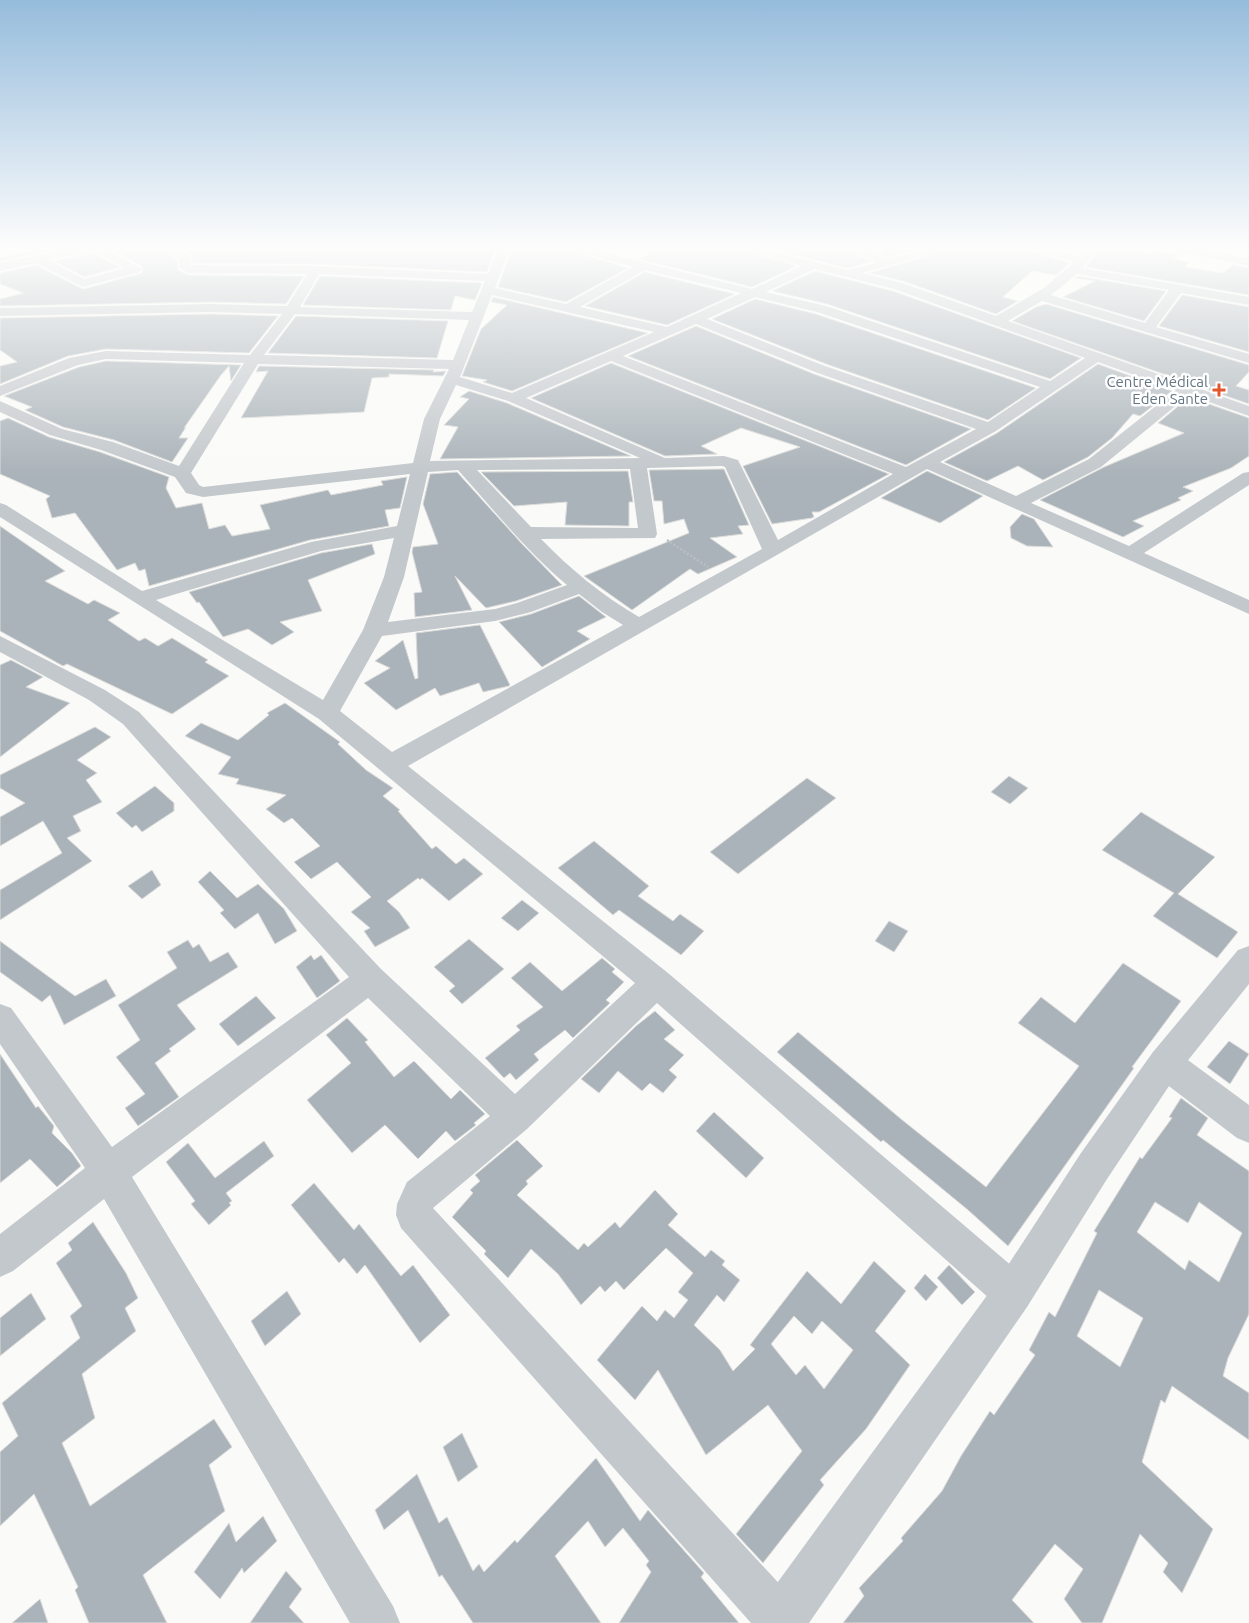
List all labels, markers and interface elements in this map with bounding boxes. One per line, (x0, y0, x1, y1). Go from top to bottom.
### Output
place label: Centre Médical Eden Sante (1106, 373, 1208, 407)
marker: Centre Médical Eden Sante (1212, 383, 1226, 397)

